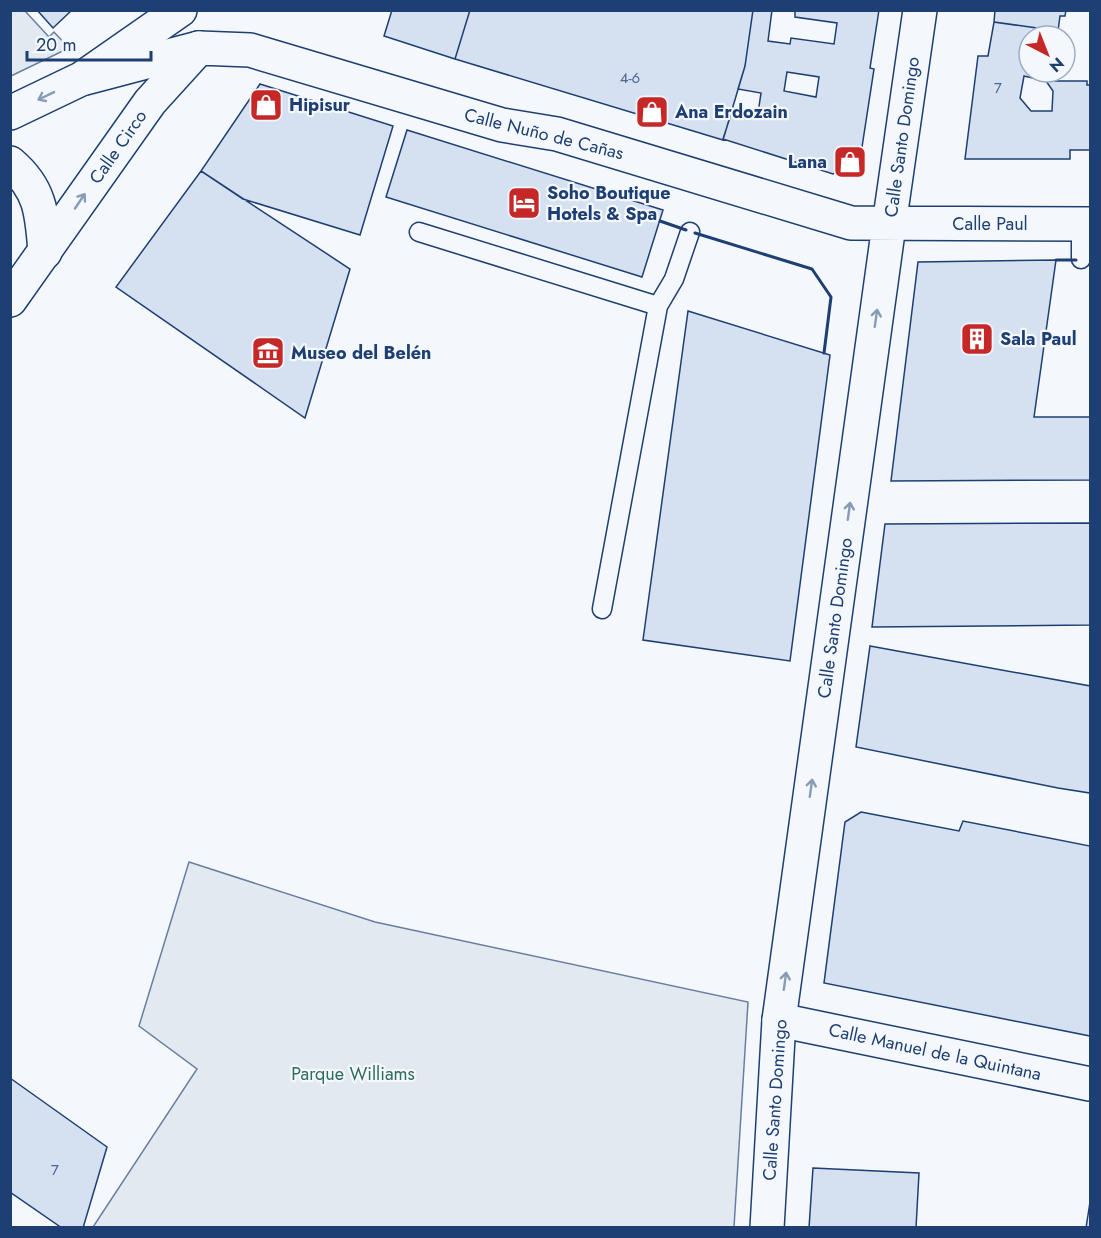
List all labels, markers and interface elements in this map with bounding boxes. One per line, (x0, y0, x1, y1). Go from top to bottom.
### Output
scale bar (27, 24, 152, 62)
north arrow (1017, 24, 1077, 84)
text: 20 m (36, 32, 76, 58)
text: N (1044, 52, 1069, 78)
street label: Calle Santo Domingo (878, 55, 926, 219)
house number: 4-6 (620, 67, 640, 89)
house number: 7 (994, 77, 1002, 99)
shop icon: Hipisur (248, 87, 284, 123)
one-way arrow (37, 90, 55, 102)
place label: Hipisur (289, 92, 351, 118)
shop icon: Ana Erdozain (634, 94, 670, 130)
place label: Ana Erdozain (674, 99, 788, 125)
street label: Calle Nuño de Cañas (462, 102, 626, 166)
street label: Calle Circo (83, 104, 153, 189)
shop icon: Lana (832, 144, 868, 180)
place label: Lana (788, 149, 827, 175)
place label: Soho Boutique Hotels & Spa (547, 180, 671, 227)
hotel icon: Soho Boutique Hotels & Spa (506, 185, 542, 221)
one-way arrow (74, 193, 86, 209)
street label: Calle Paul (952, 211, 1028, 237)
one-way arrow (870, 309, 881, 328)
building icon: Sala Paul (959, 321, 995, 357)
place label: Sala Paul (1000, 326, 1077, 352)
museum icon: Museo del Belén (250, 335, 286, 371)
place label: Museo del Belén (291, 340, 431, 366)
one-way arrow (844, 502, 855, 522)
street label: Calle Santo Domingo (811, 536, 859, 700)
one-way arrow (806, 778, 817, 798)
one-way arrow (779, 971, 790, 991)
street label: Calle Manuel de la Quintana (826, 1017, 1044, 1087)
street label: Calle Santo Domingo (756, 1018, 794, 1182)
park label: Parque Williams (291, 1061, 415, 1087)
house number: 7 (51, 1159, 59, 1181)

